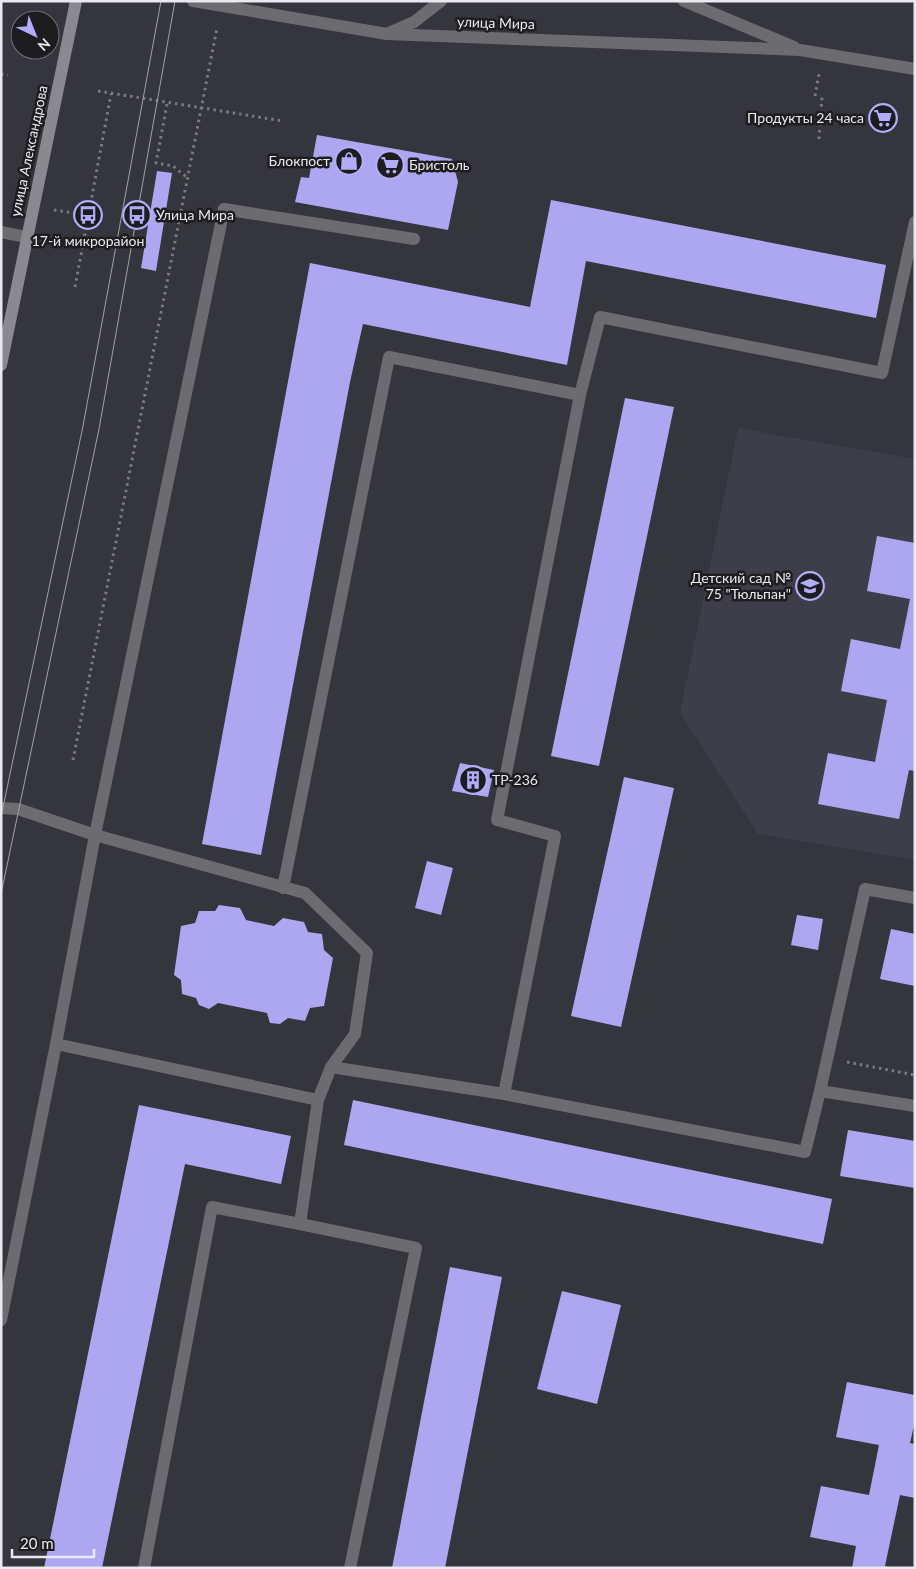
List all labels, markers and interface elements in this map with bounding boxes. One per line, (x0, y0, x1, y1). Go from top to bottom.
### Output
north arrow (10, 10, 60, 60)
street label: улица Мира (457, 13, 535, 32)
text: N (34, 35, 54, 55)
street label: улица Александрова (6, 84, 51, 218)
supermarket icon: Продукты 24 часа (868, 103, 898, 133)
place label: Продукты 24 часа (747, 109, 864, 126)
shop icon: Блокпост (334, 146, 364, 176)
supermarket icon: Бристоль (375, 150, 405, 180)
place label: Блокпост (269, 152, 330, 169)
place label: Бристоль (409, 156, 470, 173)
bus stop icon: 17-й микрорайон (73, 200, 103, 230)
bus stop icon: Улица Мира (122, 200, 152, 230)
place label: Улица Мира (156, 206, 234, 223)
place label: 17-й микрорайон (32, 232, 144, 249)
place label: Детский сад № 75 "Тюльпан" (691, 569, 791, 602)
school or university icon: Детский сад № 75 "Тюльпан" (795, 571, 825, 601)
building icon: ТР-236 (458, 765, 488, 795)
place label: ТР-236 (492, 771, 538, 788)
scale bar (12, 1526, 95, 1558)
text: 20 m (20, 1534, 54, 1552)

